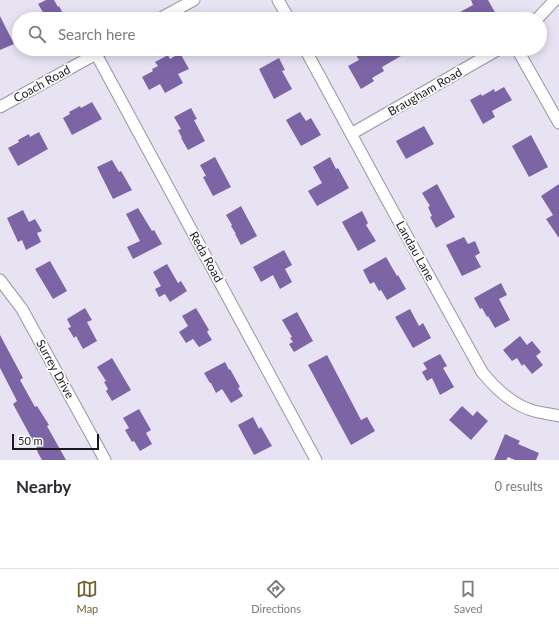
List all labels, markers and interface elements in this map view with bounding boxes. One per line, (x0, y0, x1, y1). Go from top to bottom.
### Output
search box (12, 12, 547, 56)
icon: search (26, 23, 48, 45)
text: Search here (58, 25, 135, 43)
street label: Coach Road (11, 62, 73, 105)
street label: Braugham Road (385, 64, 464, 119)
street label: Landau Lane (393, 218, 438, 283)
street label: Reda Road (186, 229, 227, 285)
street label: Surrey Drive (33, 337, 78, 401)
scale bar (12, 432, 99, 451)
text: 50 m (18, 434, 43, 447)
text: Nearby (16, 476, 71, 497)
text: 0 results (495, 478, 543, 494)
tab: Map (76, 578, 98, 615)
tab: Directions (251, 578, 301, 615)
tab: Saved (454, 578, 483, 615)

